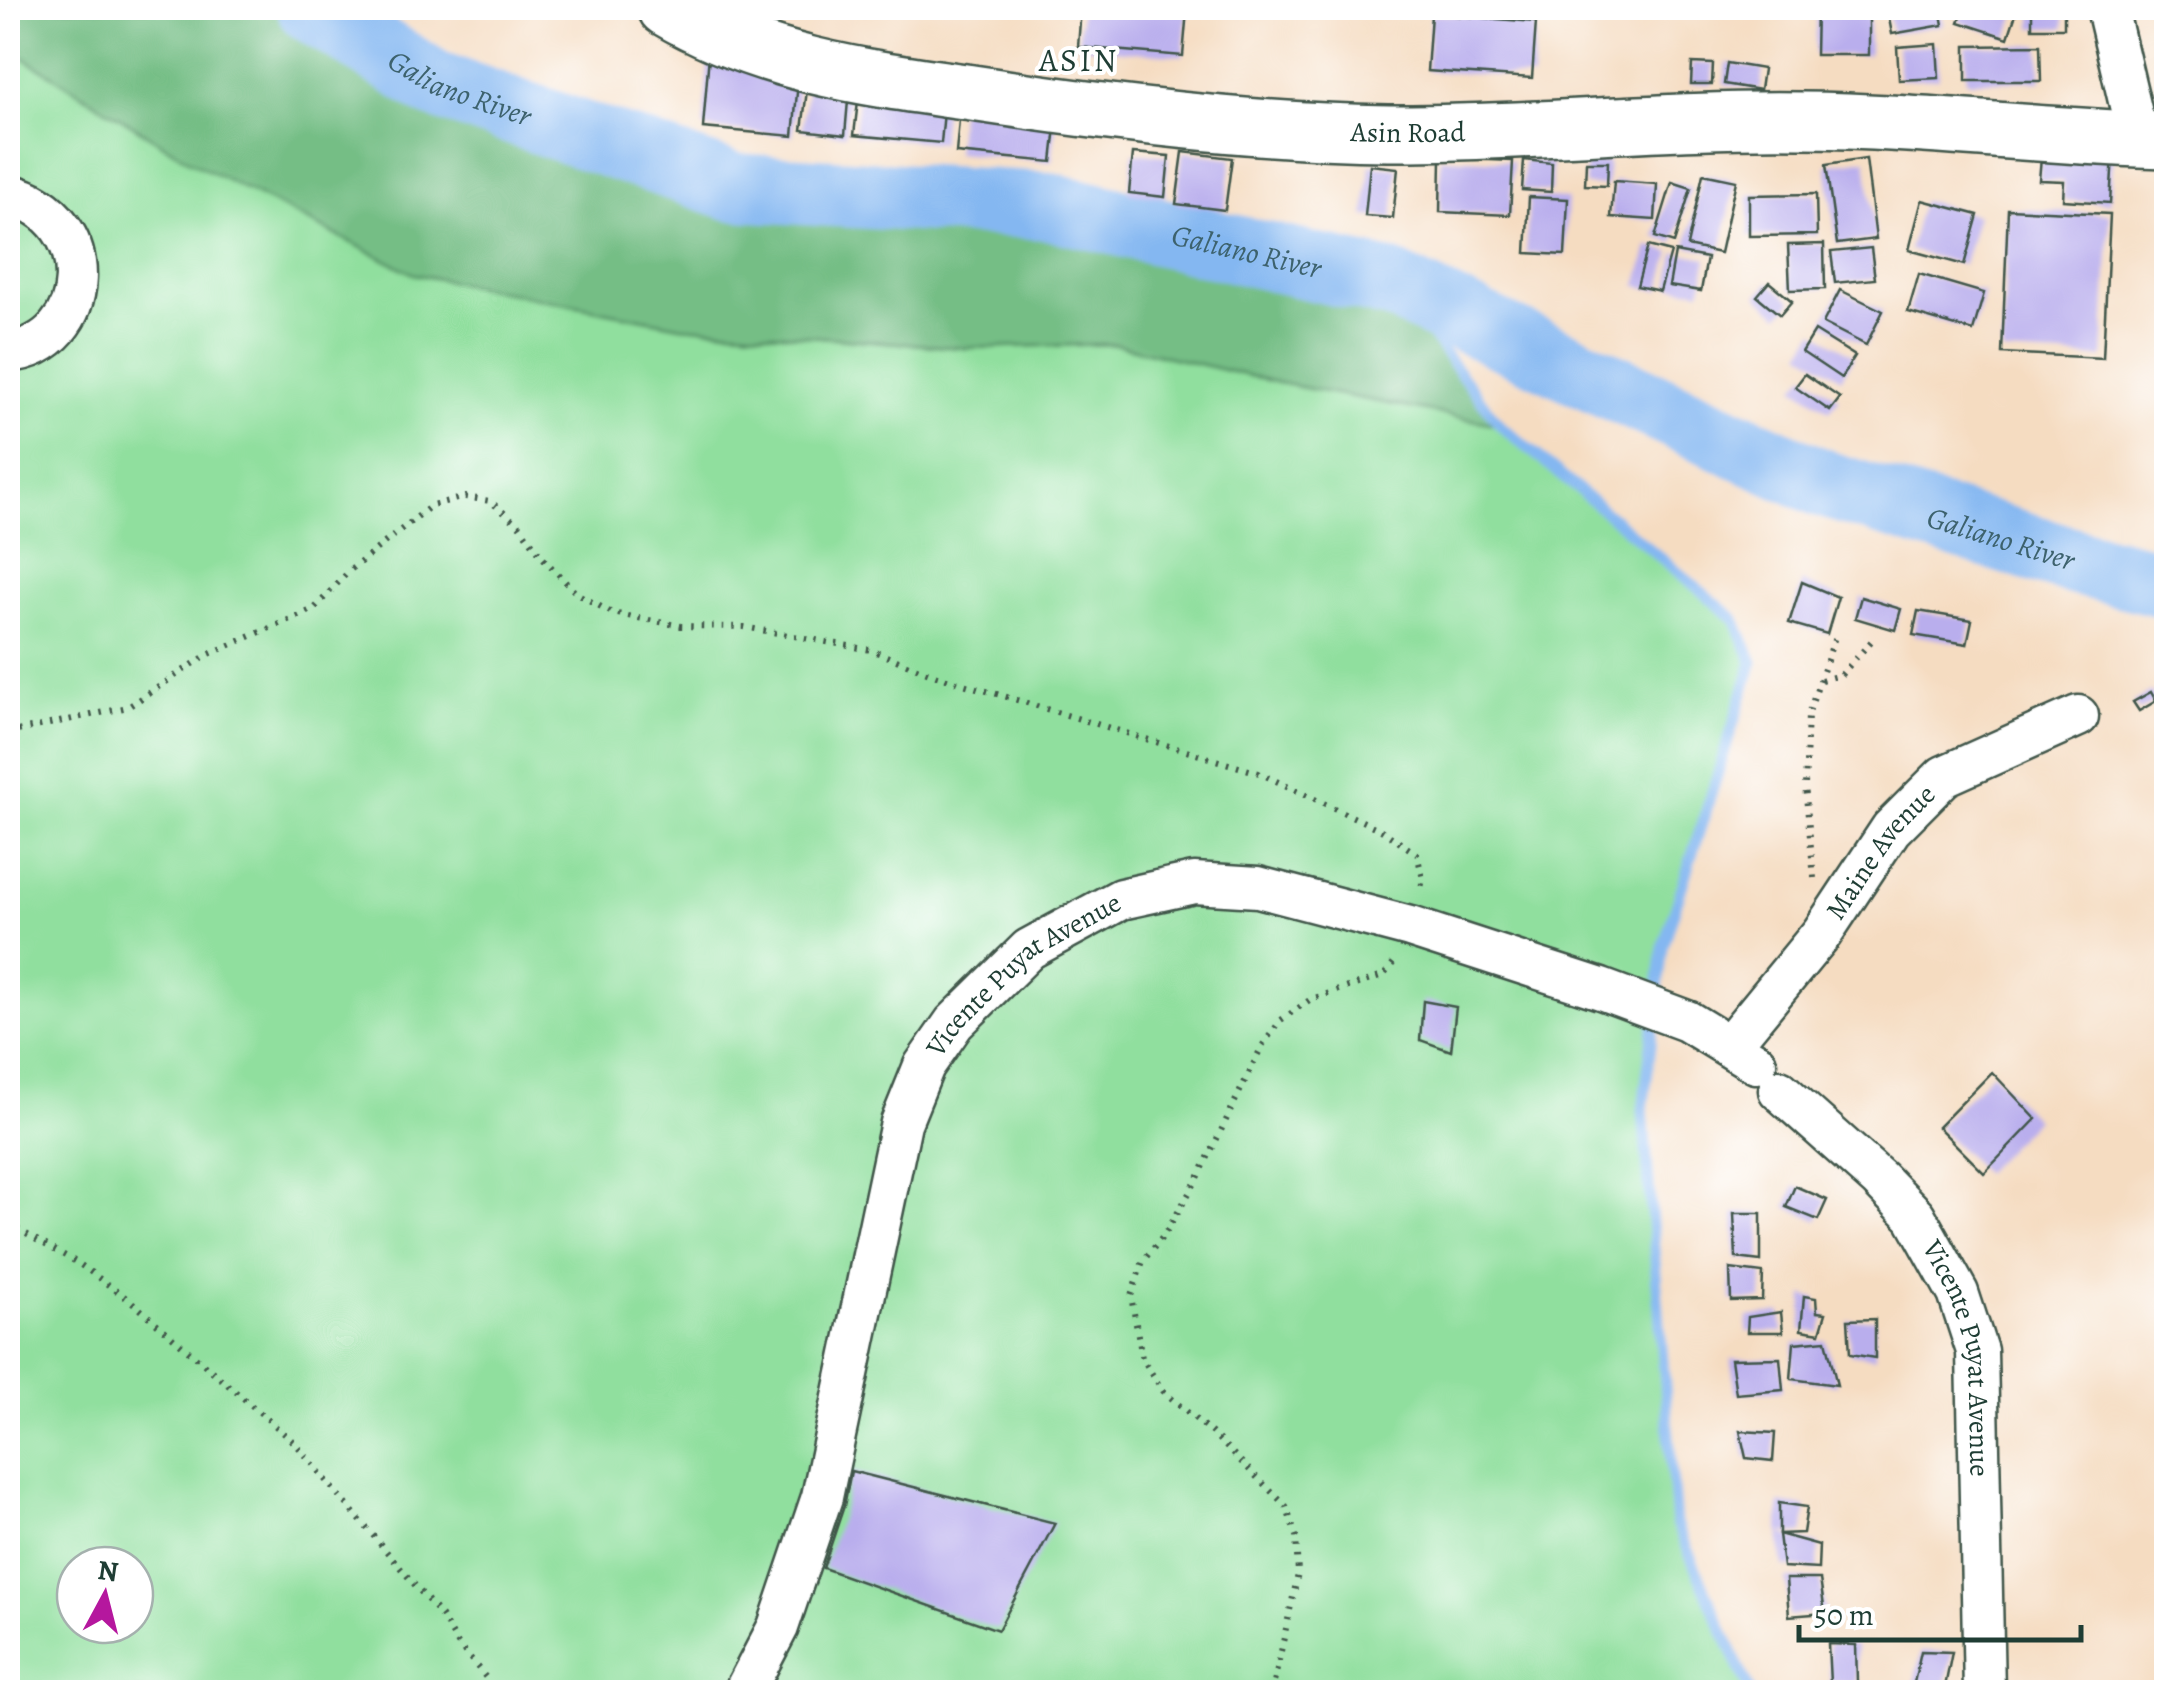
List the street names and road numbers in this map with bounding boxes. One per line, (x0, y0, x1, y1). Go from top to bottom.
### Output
street label: Asin Road (1349, 113, 1467, 152)
street label: Maine Avenue (1817, 776, 1944, 927)
street label: Vicente Puyat Avenue (917, 884, 1128, 1065)
street label: Vicente Puyat Avenue (1913, 1232, 1999, 1477)

